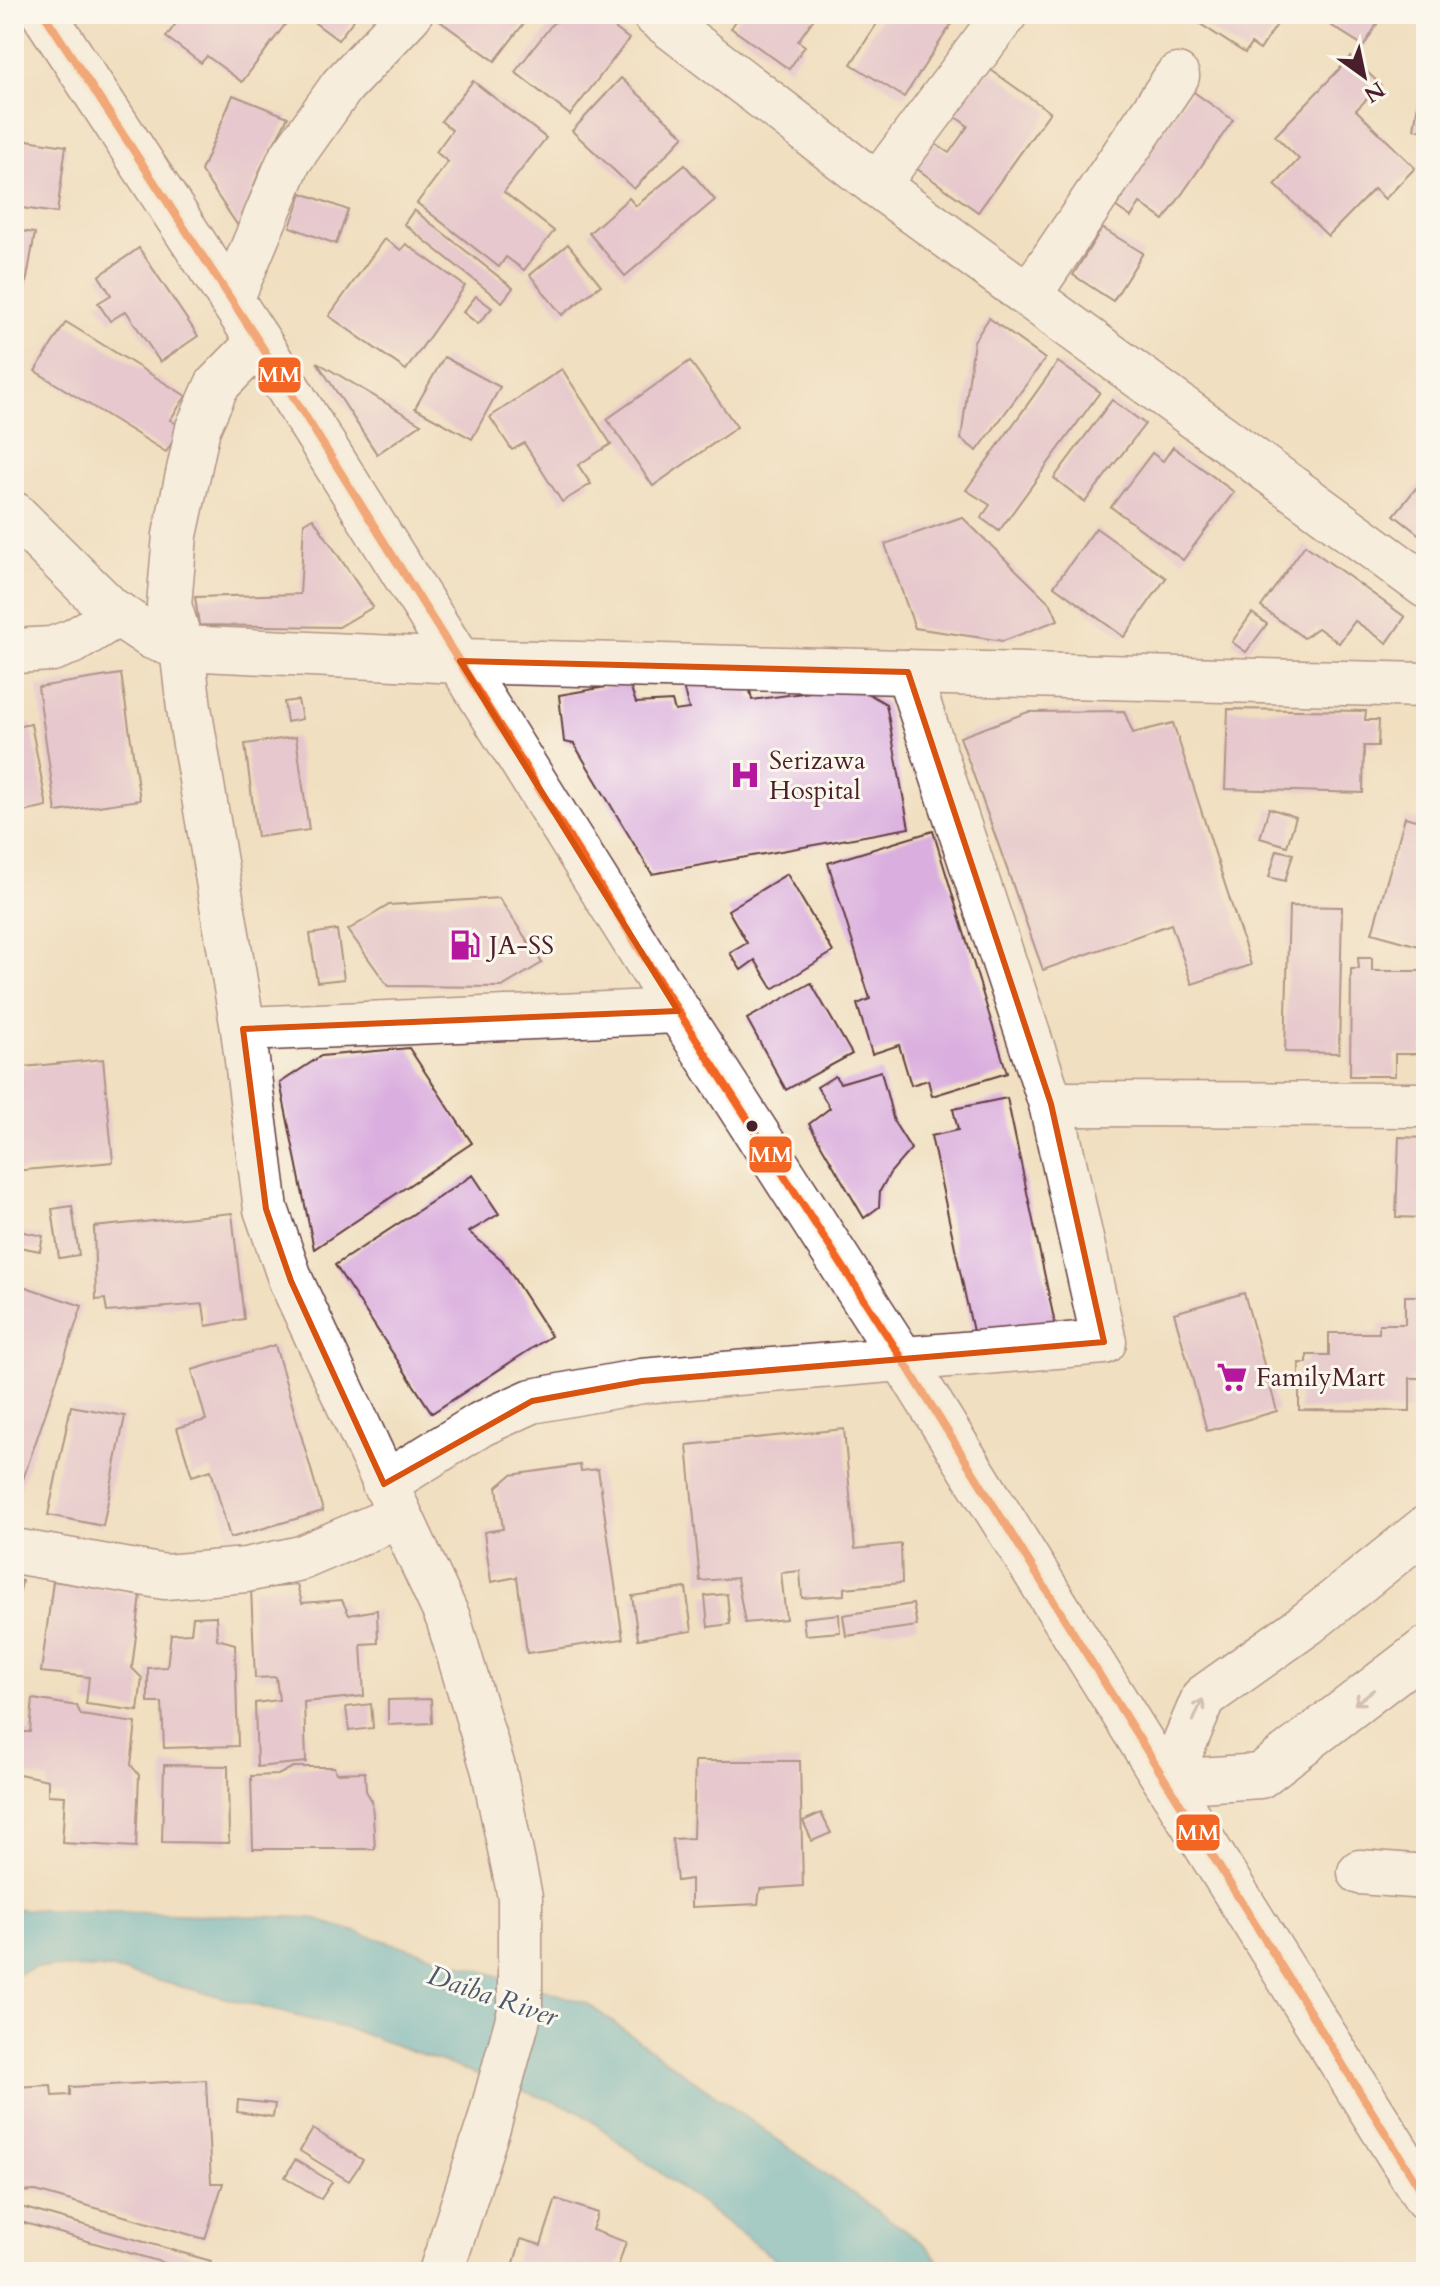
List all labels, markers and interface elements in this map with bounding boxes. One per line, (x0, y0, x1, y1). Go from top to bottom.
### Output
north arrow (1324, 36, 1404, 116)
text: N (1358, 74, 1391, 110)
line badge: MM (257, 356, 302, 394)
text: MM (258, 360, 300, 390)
place label: Serizawa Hospital (769, 743, 866, 808)
hospital icon: Serizawa Hospital (728, 758, 762, 792)
fuel station icon: JA-SS (448, 928, 482, 962)
place label: JA-SS (485, 928, 554, 963)
unlabelled marker (744, 1118, 760, 1134)
line badge: MM (748, 1135, 793, 1174)
text: MM (750, 1140, 792, 1170)
supermarket icon: FamilyMart (1215, 1360, 1249, 1394)
place label: FamilyMart (1256, 1360, 1385, 1395)
one-way arrow (1354, 1688, 1375, 1705)
one-way arrow (1192, 1698, 1207, 1723)
line badge: MM (1175, 1813, 1221, 1852)
text: MM (1177, 1818, 1219, 1848)
water label: Daiba River (422, 1956, 564, 2036)

